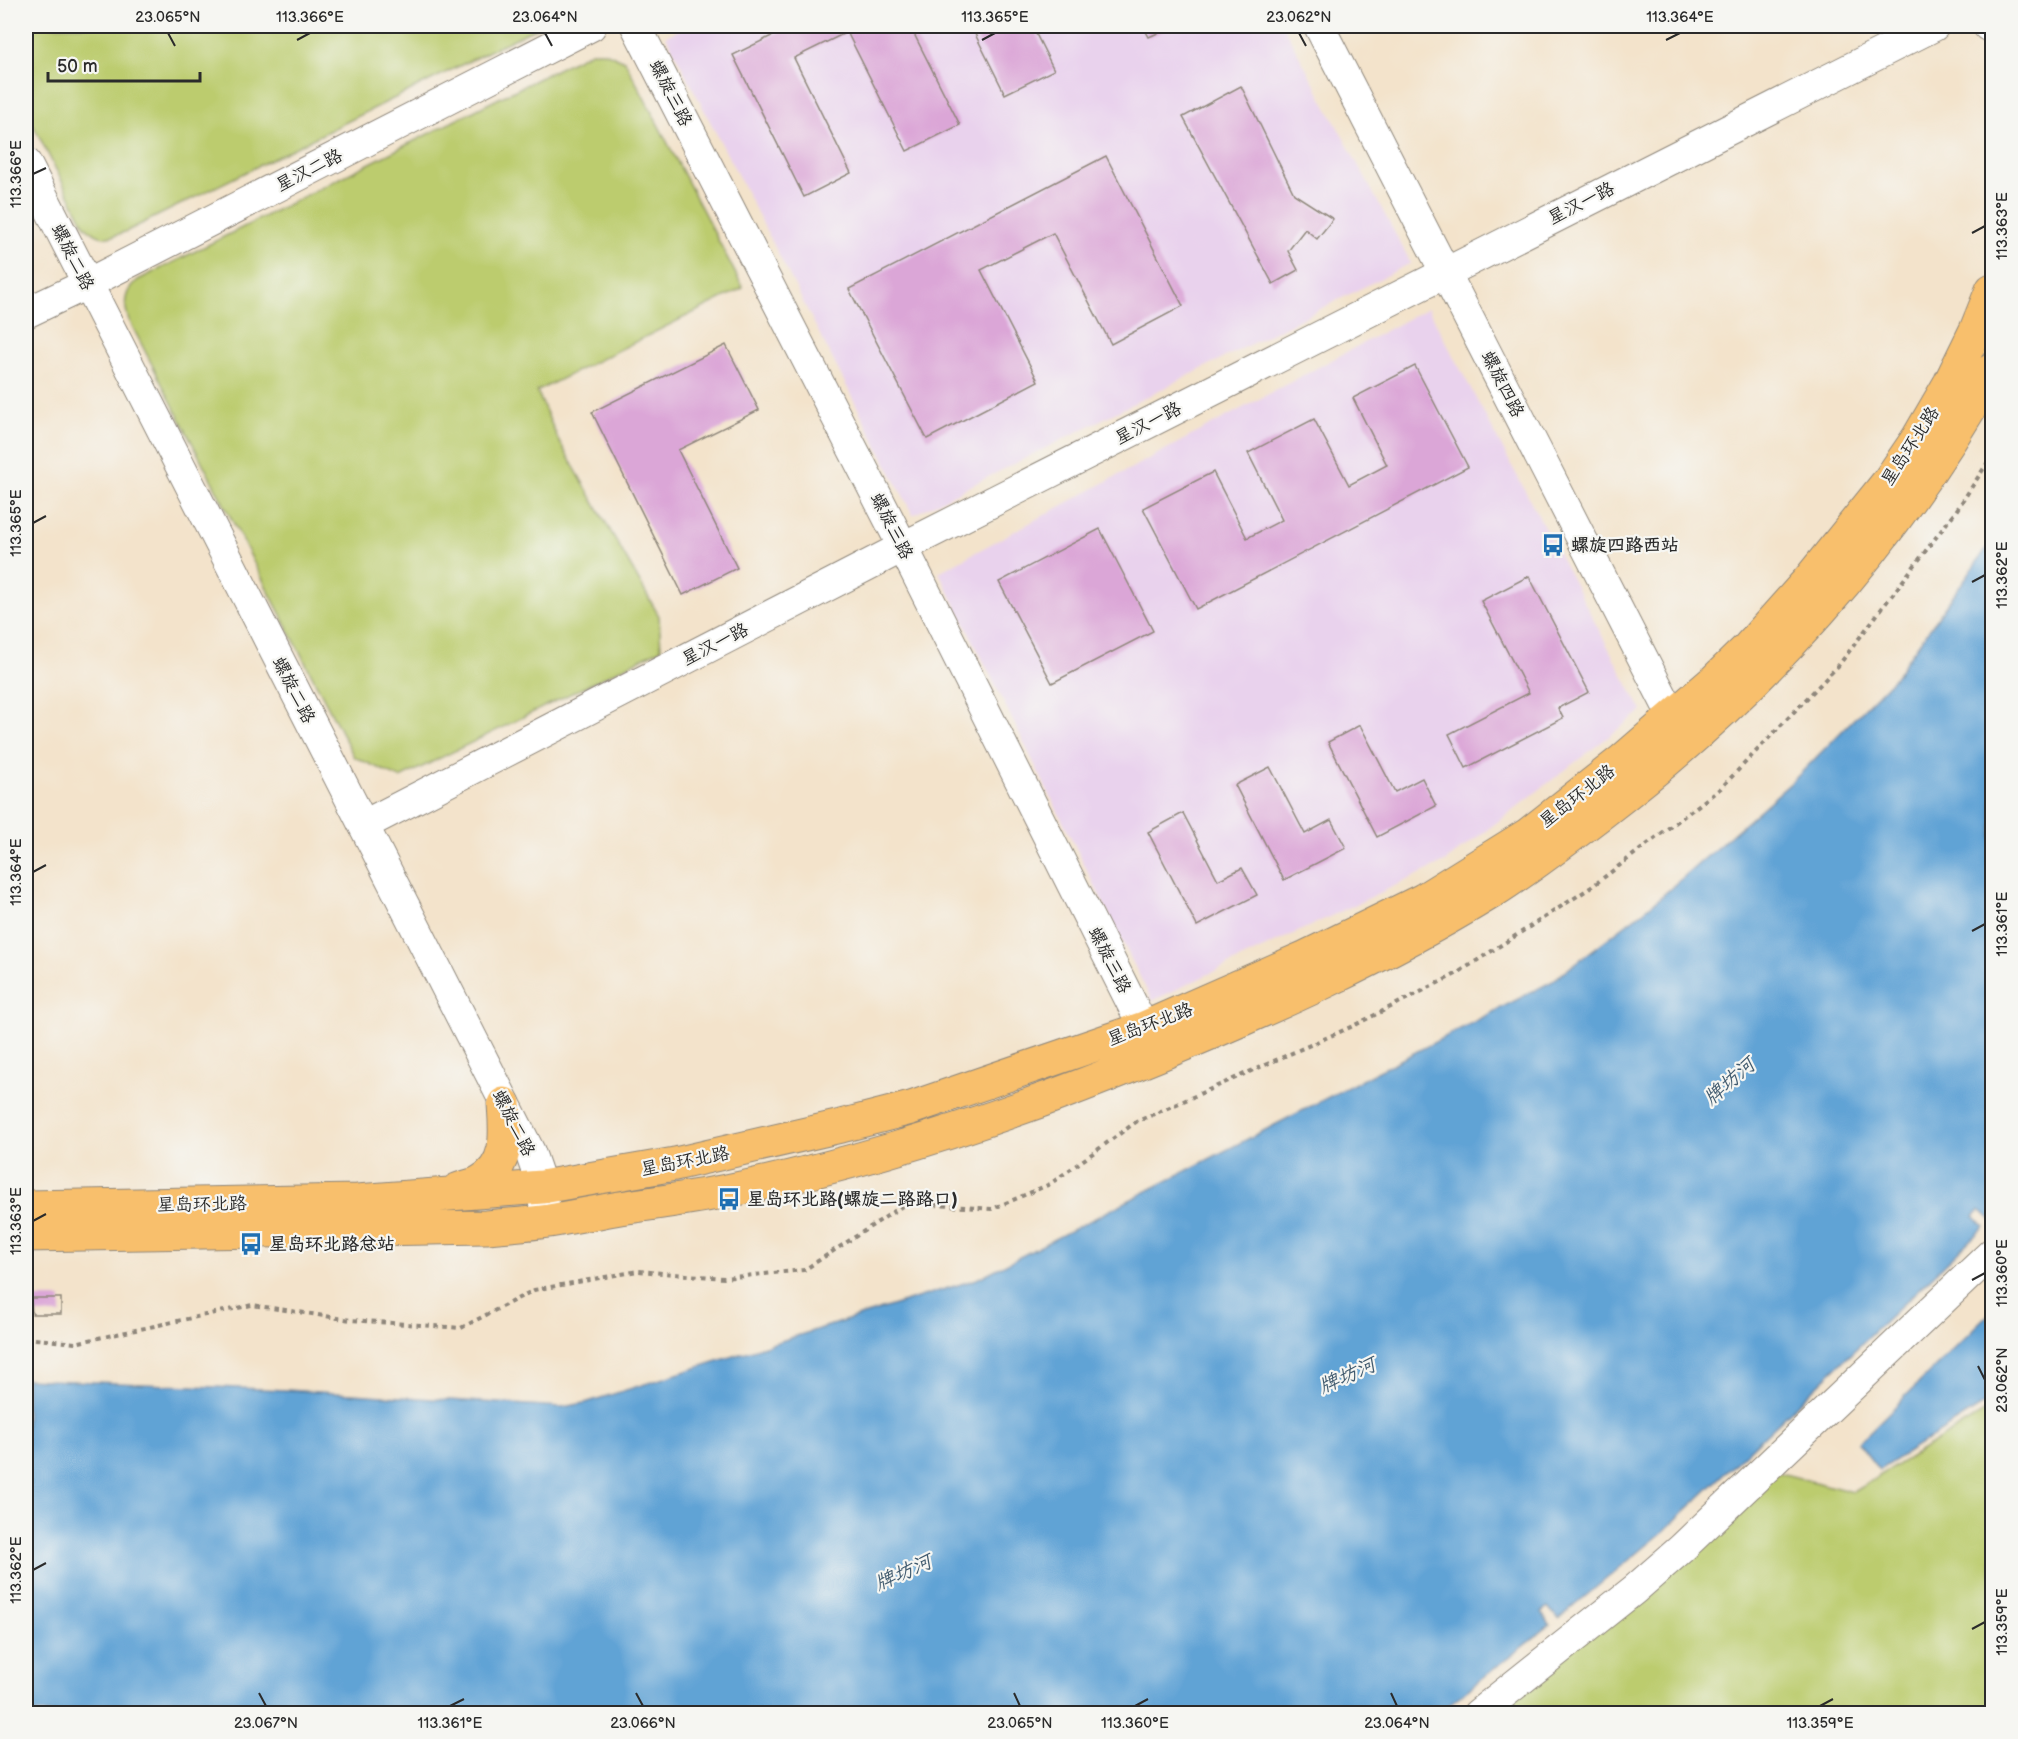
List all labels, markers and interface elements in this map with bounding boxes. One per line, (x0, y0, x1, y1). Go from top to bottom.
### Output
text: 23.065°N (135, 8, 201, 27)
text: 113.366°E (276, 8, 344, 27)
text: 23.064°N (512, 8, 578, 27)
text: 113.365°E (961, 8, 1029, 27)
text: 23.062°N (1266, 8, 1332, 27)
text: 113.364°E (1646, 8, 1714, 27)
scale bar (48, 45, 200, 83)
text: 50 m (57, 56, 98, 77)
street label: 螺旋三路 (645, 56, 696, 130)
text: 113.366°E (7, 140, 26, 208)
street label: 星汉二路 (272, 145, 346, 196)
street label: 星汉一路 (1544, 178, 1618, 229)
text: 113.363°E (1993, 192, 2012, 260)
street label: 螺旋二路 (47, 220, 98, 294)
street label: 螺旋四路 (1477, 347, 1528, 421)
street label: 星汉一路 (1111, 398, 1185, 449)
street label: 星岛环北路 (1877, 403, 1944, 490)
text: 113.365°E (7, 489, 26, 557)
street label: 螺旋三路 (866, 489, 917, 563)
bus stop icon: 螺旋四路西站 (1540, 532, 1566, 558)
place label: 螺旋四路西站 (1571, 535, 1679, 556)
text: 113.362°E (1993, 541, 2012, 609)
street label: 星汉一路 (678, 619, 752, 670)
street label: 螺旋二路 (268, 653, 319, 727)
street label: 星岛环北路 (1535, 760, 1619, 832)
text: 113.364°E (7, 838, 26, 906)
text: 113.361°E (1993, 892, 2012, 956)
street label: 螺旋三路 (1084, 923, 1135, 997)
street label: 星岛环北路 (1104, 999, 1196, 1050)
water label: 牌坊河 (1699, 1051, 1762, 1110)
street label: 螺旋二路 (488, 1086, 539, 1160)
street label: 星岛环北路 (639, 1143, 731, 1180)
bus stop icon: 星岛环北路(螺旋二路路口) (716, 1186, 742, 1212)
text: 113.363°E (7, 1187, 26, 1255)
place label: 星岛环北路(螺旋二路路口) (747, 1189, 958, 1210)
street label: 星岛环北路 (157, 1193, 247, 1216)
bus stop icon: 星岛环北路总站 (238, 1231, 264, 1257)
place label: 星岛环北路总站 (269, 1234, 395, 1255)
text: 113.360°E (1993, 1239, 2012, 1307)
text: 23.062°N (1993, 1347, 2012, 1413)
water label: 牌坊河 (1315, 1352, 1382, 1399)
text: 113.362°E (7, 1536, 26, 1604)
water label: 牌坊河 (871, 1549, 938, 1596)
text: 113.359°E (1993, 1588, 2012, 1656)
text: 23.067°N (234, 1714, 298, 1733)
text: 113.361°E (418, 1714, 482, 1733)
text: 23.066°N (610, 1714, 676, 1733)
text: 23.065°N (987, 1714, 1053, 1733)
text: 113.360°E (1101, 1714, 1169, 1733)
text: 23.064°N (1364, 1714, 1430, 1733)
text: 113.359°E (1786, 1714, 1854, 1733)

